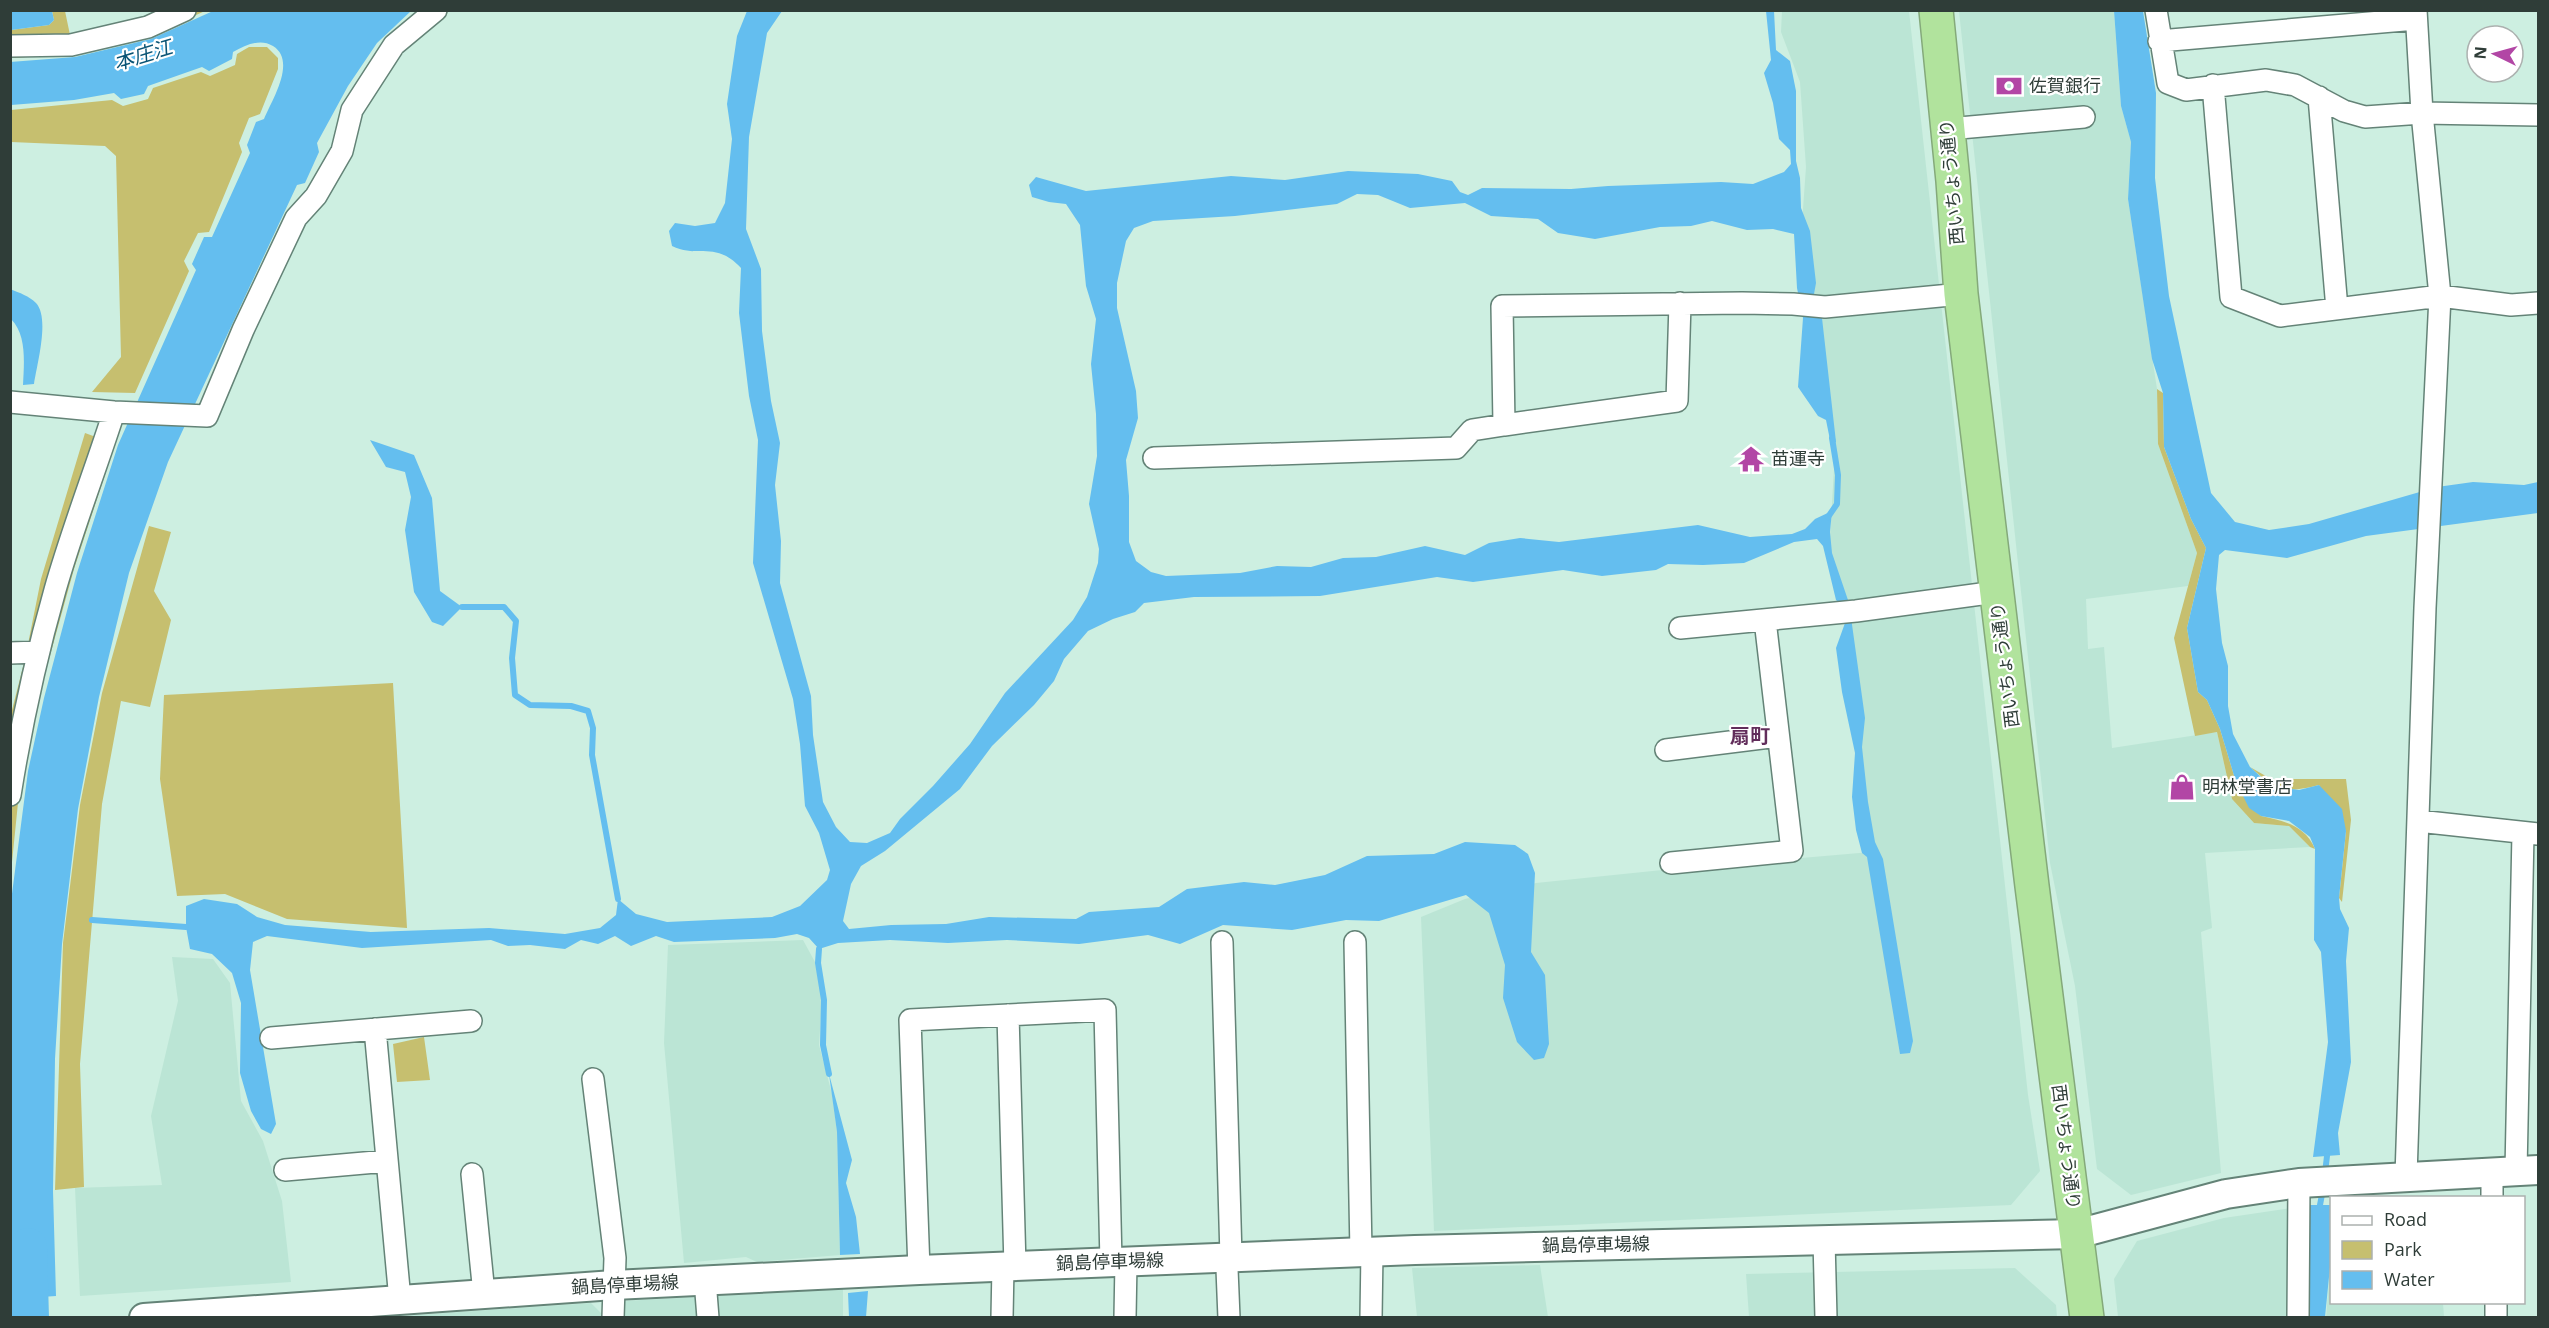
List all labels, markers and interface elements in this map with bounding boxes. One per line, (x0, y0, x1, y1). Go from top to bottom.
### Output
north arrow (2465, 24, 2525, 84)
water label: 本庄江 (110, 32, 177, 76)
text: N (2469, 45, 2492, 60)
bank icon: 佐賀銀行 (1994, 71, 2024, 101)
place label: 佐賀銀行 (2029, 73, 2101, 97)
street label: 西いちょう通り (1934, 118, 1968, 246)
temple icon: 苗運寺 (1736, 444, 1766, 474)
place label: 苗運寺 (1771, 446, 1825, 470)
street label: 西いちょう通り (1984, 601, 2024, 729)
district label: 扇町 (1730, 722, 1770, 749)
shop icon: 明林堂書店 (2167, 772, 2197, 802)
place label: 明林堂書店 (2202, 774, 2292, 798)
street label: 西いちょう通り (2047, 1083, 2087, 1211)
legend (2330, 1196, 2525, 1304)
text: Road (2384, 1207, 2427, 1231)
street label: 鍋島停車場線 (1542, 1231, 1650, 1257)
text: Park (2384, 1237, 2422, 1261)
street label: 鍋島停車場線 (1056, 1247, 1164, 1275)
text: Water (2384, 1267, 2435, 1291)
street label: 鍋島停車場線 (570, 1269, 680, 1299)

